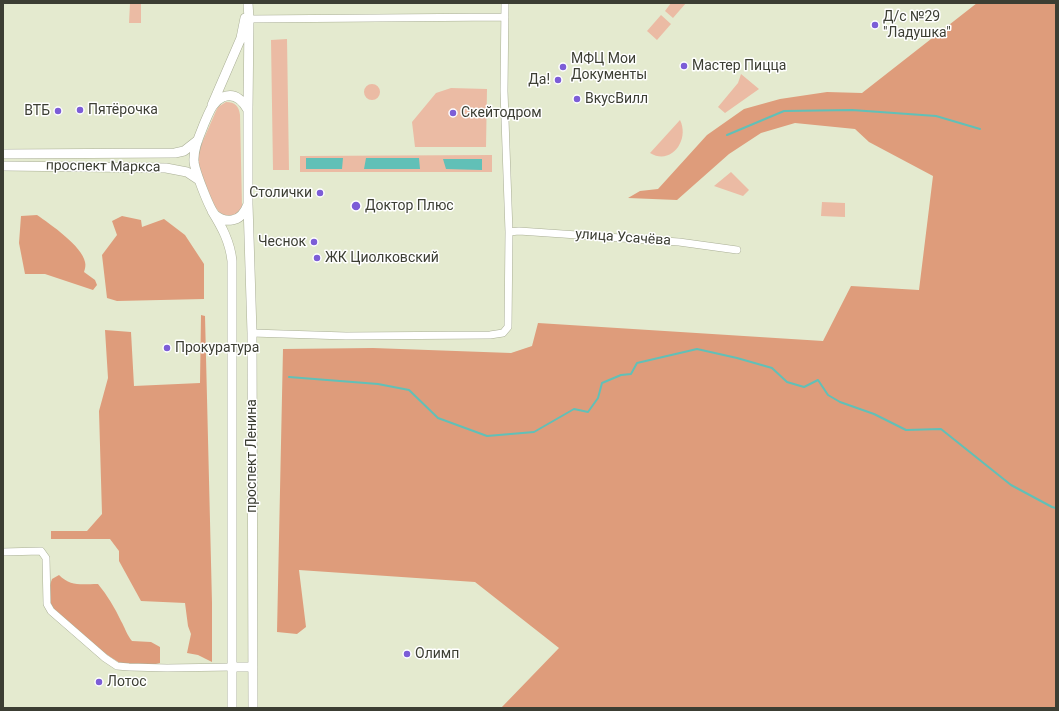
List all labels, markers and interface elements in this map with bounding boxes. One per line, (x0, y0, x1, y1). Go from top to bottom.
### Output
place label: Д/с №29 "Ладушка" (883, 9, 951, 42)
marker: Д/с №29 "Ладушка" (870, 20, 880, 30)
place label: МФЦ Мои Документы (571, 51, 647, 84)
place label: Мастер Пицца (692, 58, 786, 74)
marker: Мастер Пицца (679, 61, 689, 71)
marker: МФЦ Мои Документы (558, 62, 568, 72)
place label: Да! (528, 72, 550, 88)
marker: Да! (553, 75, 563, 85)
place label: ВкусВилл (585, 91, 648, 107)
marker: ВкусВилл (572, 94, 582, 104)
place label: Пятёрочка (88, 102, 158, 118)
place label: ВТБ (24, 103, 50, 119)
marker: Пятёрочка (75, 105, 85, 115)
place label: Скейтодром (461, 105, 542, 121)
marker: ВТБ (53, 106, 63, 116)
marker: Скейтодром (448, 108, 458, 118)
street label: проспект Маркса (46, 158, 160, 176)
place label: Столички (249, 185, 312, 201)
marker: Столички (315, 188, 325, 198)
place label: Доктор Плюс (365, 198, 454, 214)
marker: Доктор Плюс (350, 200, 362, 212)
street label: улица Усачёва (575, 226, 671, 250)
place label: Чеснок (258, 234, 306, 250)
marker: Чеснок (309, 237, 319, 247)
place label: ЖК Циолковский (325, 250, 439, 266)
marker: ЖК Циолковский (312, 253, 322, 263)
place label: Прокуратура (175, 340, 259, 356)
marker: Прокуратура (162, 343, 172, 353)
street label: проспект Ленина (244, 399, 260, 513)
place label: Олимп (415, 646, 459, 662)
marker: Олимп (402, 649, 412, 659)
place label: Лотос (107, 674, 147, 690)
marker: Лотос (94, 677, 104, 687)

